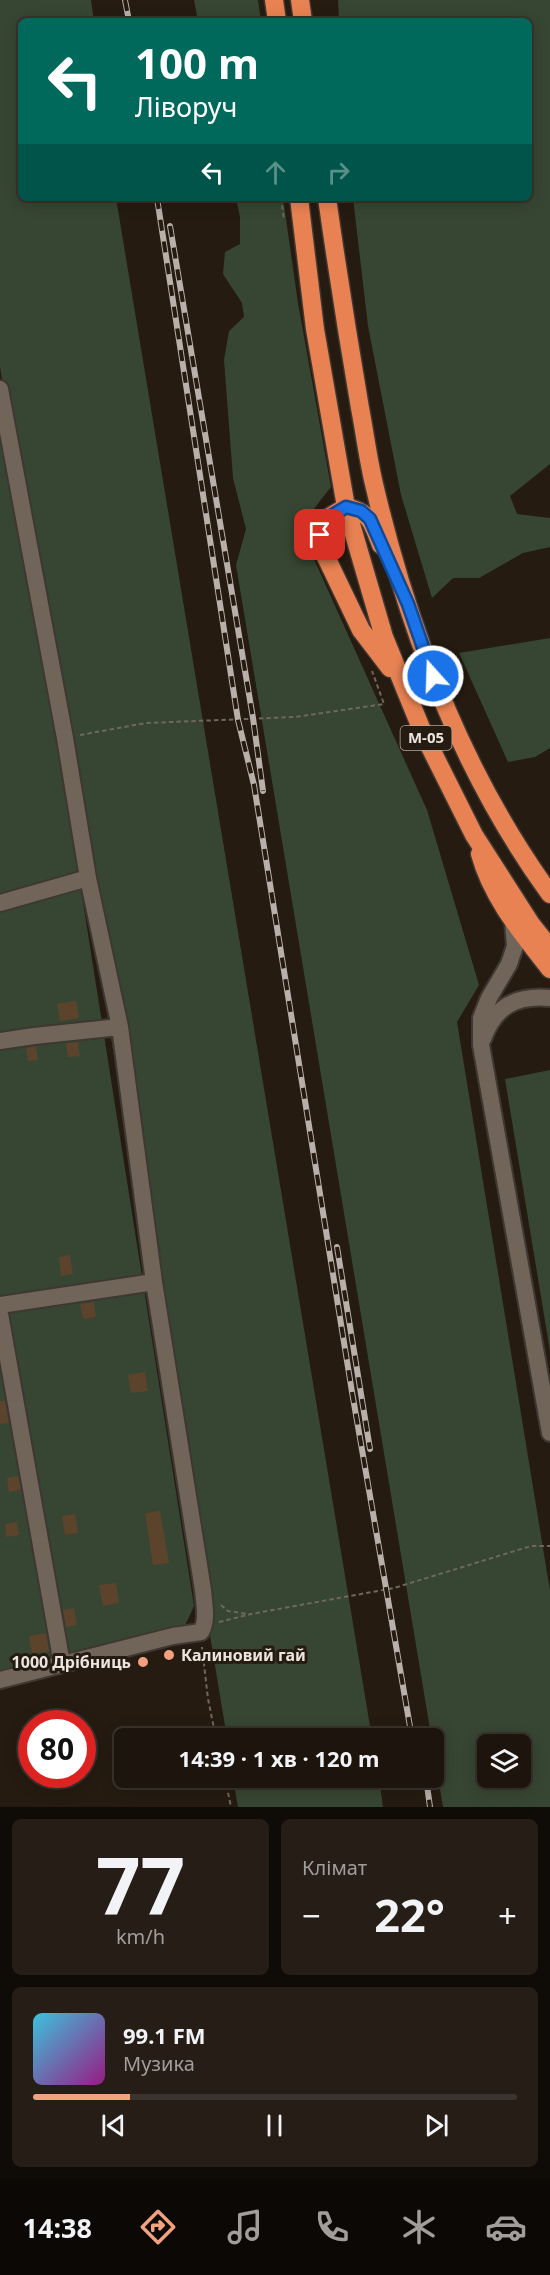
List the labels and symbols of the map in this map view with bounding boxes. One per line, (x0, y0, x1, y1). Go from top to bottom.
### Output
pin (294, 509, 345, 560)
position arrow (401, 644, 465, 708)
road number: М-05 (400, 726, 452, 750)
place label: Калиновий гай (181, 1644, 306, 1666)
marker: Калиновий гай (162, 1648, 176, 1662)
place label: 1000 Дрібниць (12, 1651, 131, 1673)
marker: 1000 Дрібниць (136, 1655, 150, 1669)
speed limit sign: 80 (18, 1710, 96, 1788)

